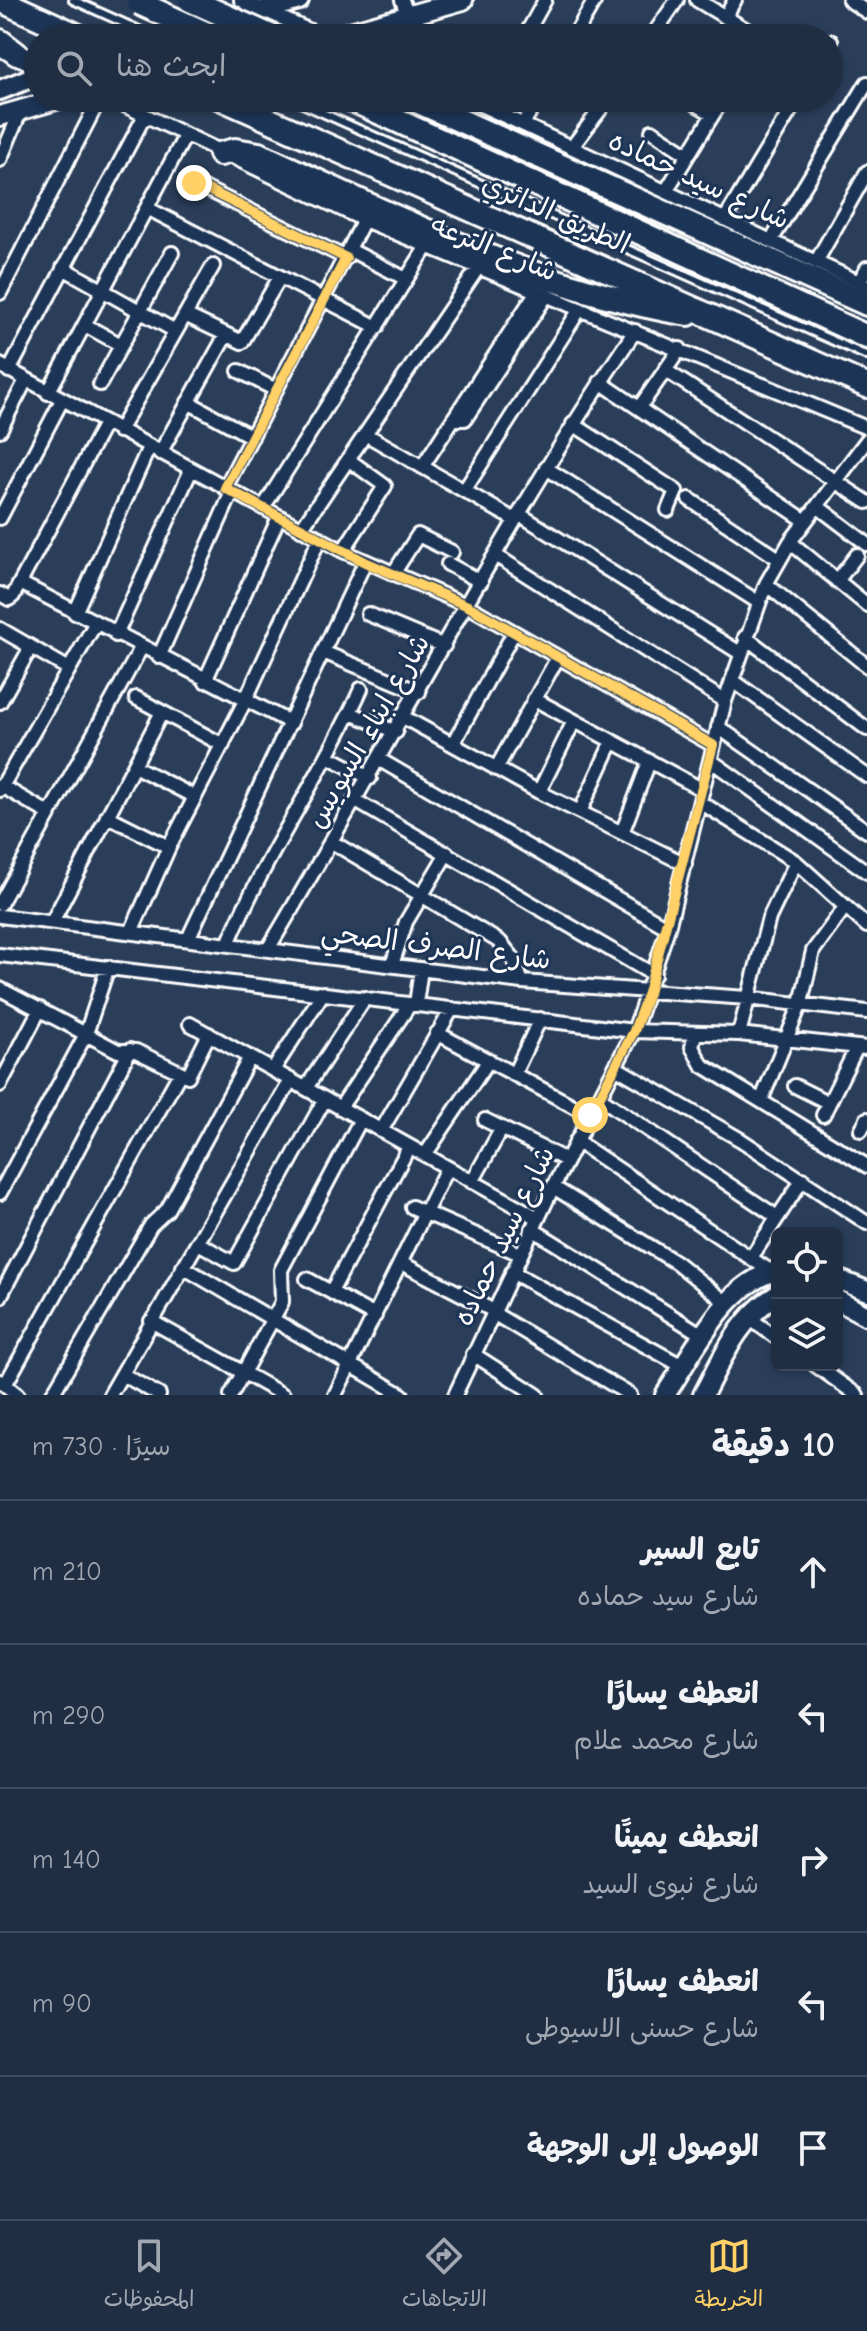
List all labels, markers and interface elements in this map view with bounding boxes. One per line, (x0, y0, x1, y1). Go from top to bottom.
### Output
search box (24, 24, 843, 112)
icon: search (52, 46, 96, 90)
text: ابحث هنا (116, 49, 226, 84)
street label: شارع سيد حماده (602, 124, 794, 239)
route end (176, 165, 212, 201)
street label: الطريق الدائري (476, 167, 635, 264)
street label: شارع الترعه (425, 208, 562, 291)
street label: شارع ابناء السويس (300, 628, 439, 835)
street label: شارع الصرف الصحي (318, 916, 553, 984)
route start (572, 1097, 608, 1133)
street label: شارع سيد حماده (447, 1141, 564, 1332)
map controls (771, 1227, 843, 1371)
button: locate (771, 1227, 843, 1299)
button: layers (771, 1299, 843, 1371)
text: 10 دقيقة (712, 1425, 835, 1465)
text: سيرًا · 730 m (32, 1432, 171, 1462)
text: تابع السير (641, 1532, 759, 1567)
icon: ahead (791, 1550, 835, 1594)
text: 210 m (32, 1557, 102, 1587)
text: شارع سيد حماده (577, 1582, 759, 1612)
text: انعطف يسارًا (607, 1676, 759, 1711)
icon: left (791, 1694, 835, 1738)
text: 290 m (32, 1701, 105, 1731)
text: شارع محمد علام (574, 1726, 759, 1756)
text: انعطف يمينًا (614, 1820, 759, 1855)
icon: right (791, 1838, 835, 1882)
text: 140 m (32, 1845, 101, 1875)
text: شارع نبوى السيد (582, 1870, 759, 1900)
text: انعطف يسارًا (607, 1964, 759, 1999)
icon: left (791, 1982, 835, 2026)
text: 90 m (32, 1989, 92, 2019)
text: شارع حسنى الاسيوطى (525, 2014, 759, 2044)
icon: arrive (791, 2126, 835, 2170)
text: الوصول إلى الوجهة (527, 2129, 759, 2164)
tab: المحفوظات (104, 2234, 194, 2318)
tab: الاتجاهات (402, 2234, 487, 2318)
tab: الخريطة (695, 2234, 763, 2318)

